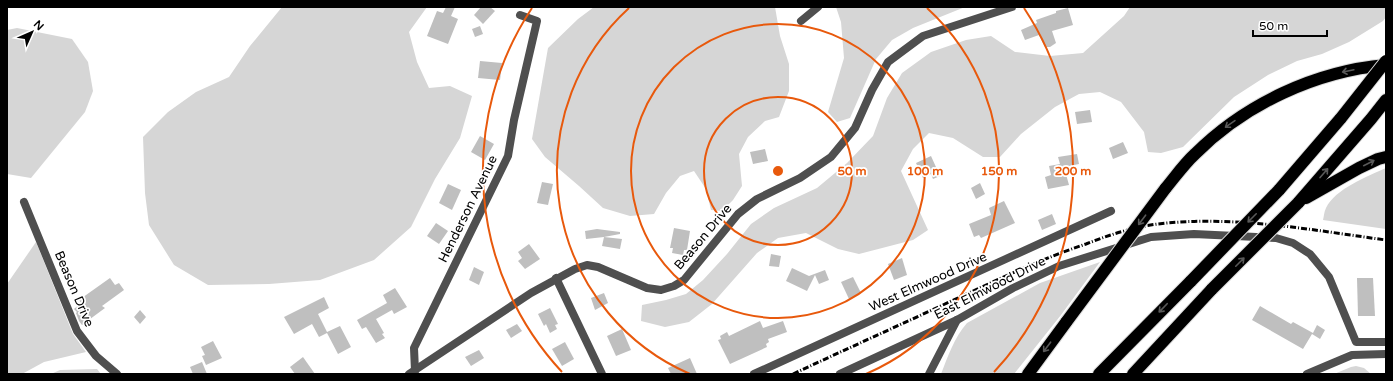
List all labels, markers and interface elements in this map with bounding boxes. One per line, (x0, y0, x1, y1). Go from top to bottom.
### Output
north arrow (12, 12, 52, 52)
scale bar (1253, 12, 1327, 38)
text: N (31, 18, 46, 33)
text: 50 m (1259, 19, 1288, 33)
one-way arrow (1341, 68, 1354, 76)
one-way arrow (1225, 120, 1236, 128)
street label: Henderson Avenue (435, 153, 501, 265)
one-way arrow (1363, 159, 1375, 167)
centre of rings (771, 164, 785, 178)
text: 50 m (837, 164, 867, 178)
text: 100 m (907, 164, 943, 178)
text: 150 m (981, 164, 1017, 178)
text: 200 m (1055, 164, 1091, 178)
one-way arrow (1319, 168, 1328, 179)
street label: Beason Drive (671, 201, 735, 273)
one-way arrow (1247, 213, 1257, 223)
one-way arrow (1138, 215, 1146, 226)
street label: Beason Drive (51, 249, 97, 329)
street label: West Elmwood Drive (867, 249, 989, 315)
street label: East Elmwood Drive (932, 253, 1048, 323)
one-way arrow (1235, 257, 1245, 267)
one-way arrow (1159, 303, 1168, 313)
one-way arrow (1043, 342, 1052, 353)

